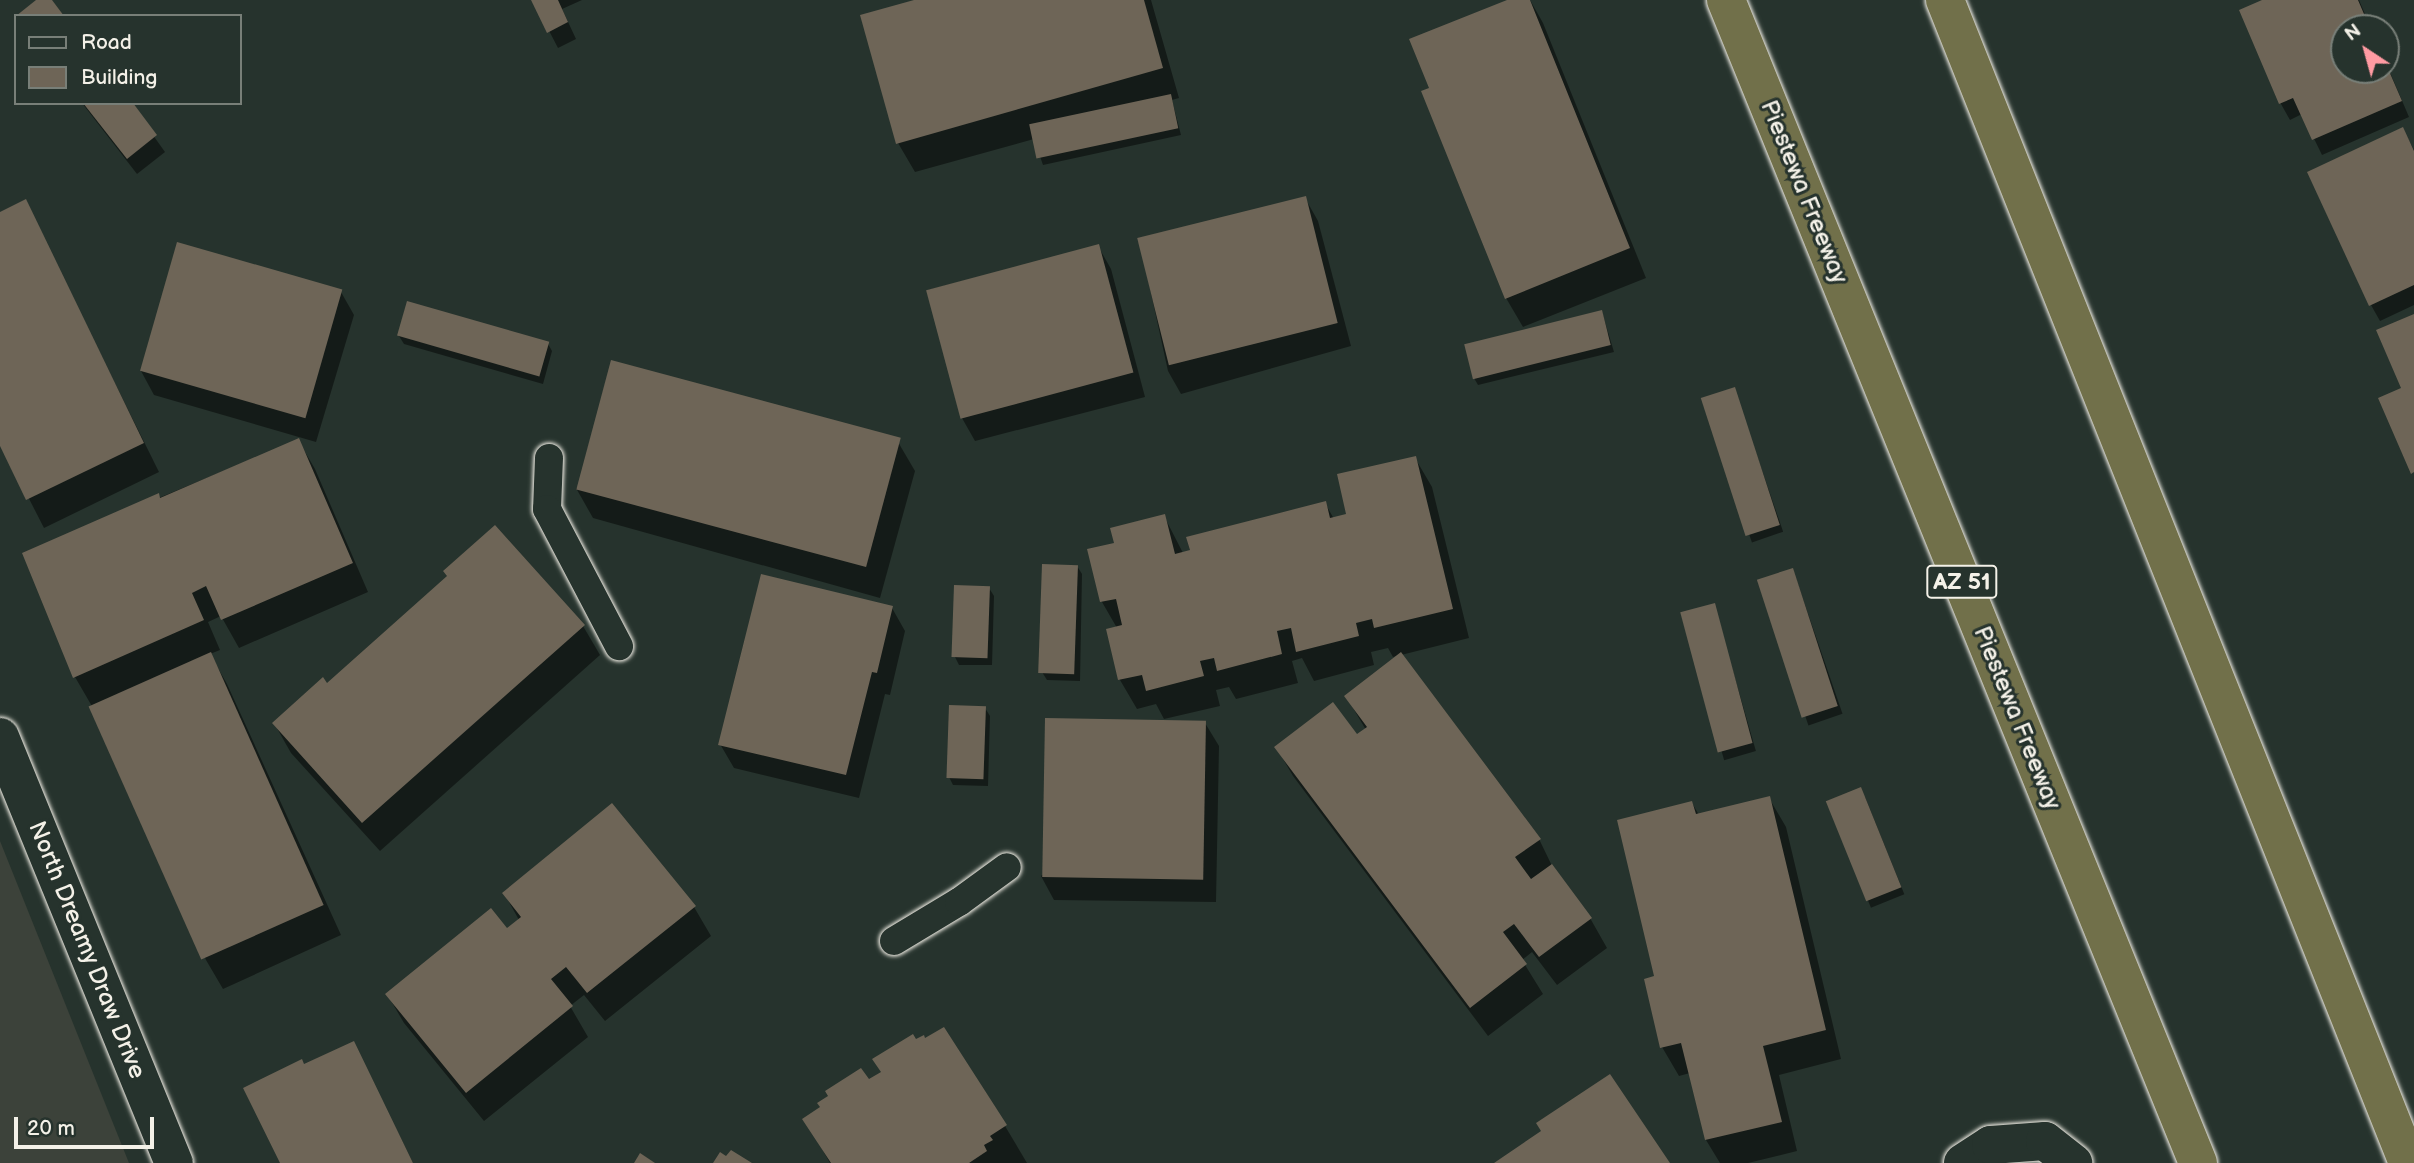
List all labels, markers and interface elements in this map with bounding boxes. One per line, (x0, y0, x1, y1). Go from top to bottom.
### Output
legend (14, 14, 242, 105)
north arrow (2330, 14, 2400, 84)
text: N (2341, 20, 2366, 47)
text: Road (81, 30, 132, 55)
text: Building (81, 65, 157, 90)
street label: Piestewa Freeway (1754, 96, 1854, 288)
road number: AZ 51 (1925, 562, 1999, 602)
street label: Piestewa Freeway (1967, 622, 2067, 814)
street label: North Dreamy Draw Drive (22, 816, 152, 1084)
scale bar (18, 1104, 158, 1148)
text: 20 m (27, 1116, 75, 1141)

